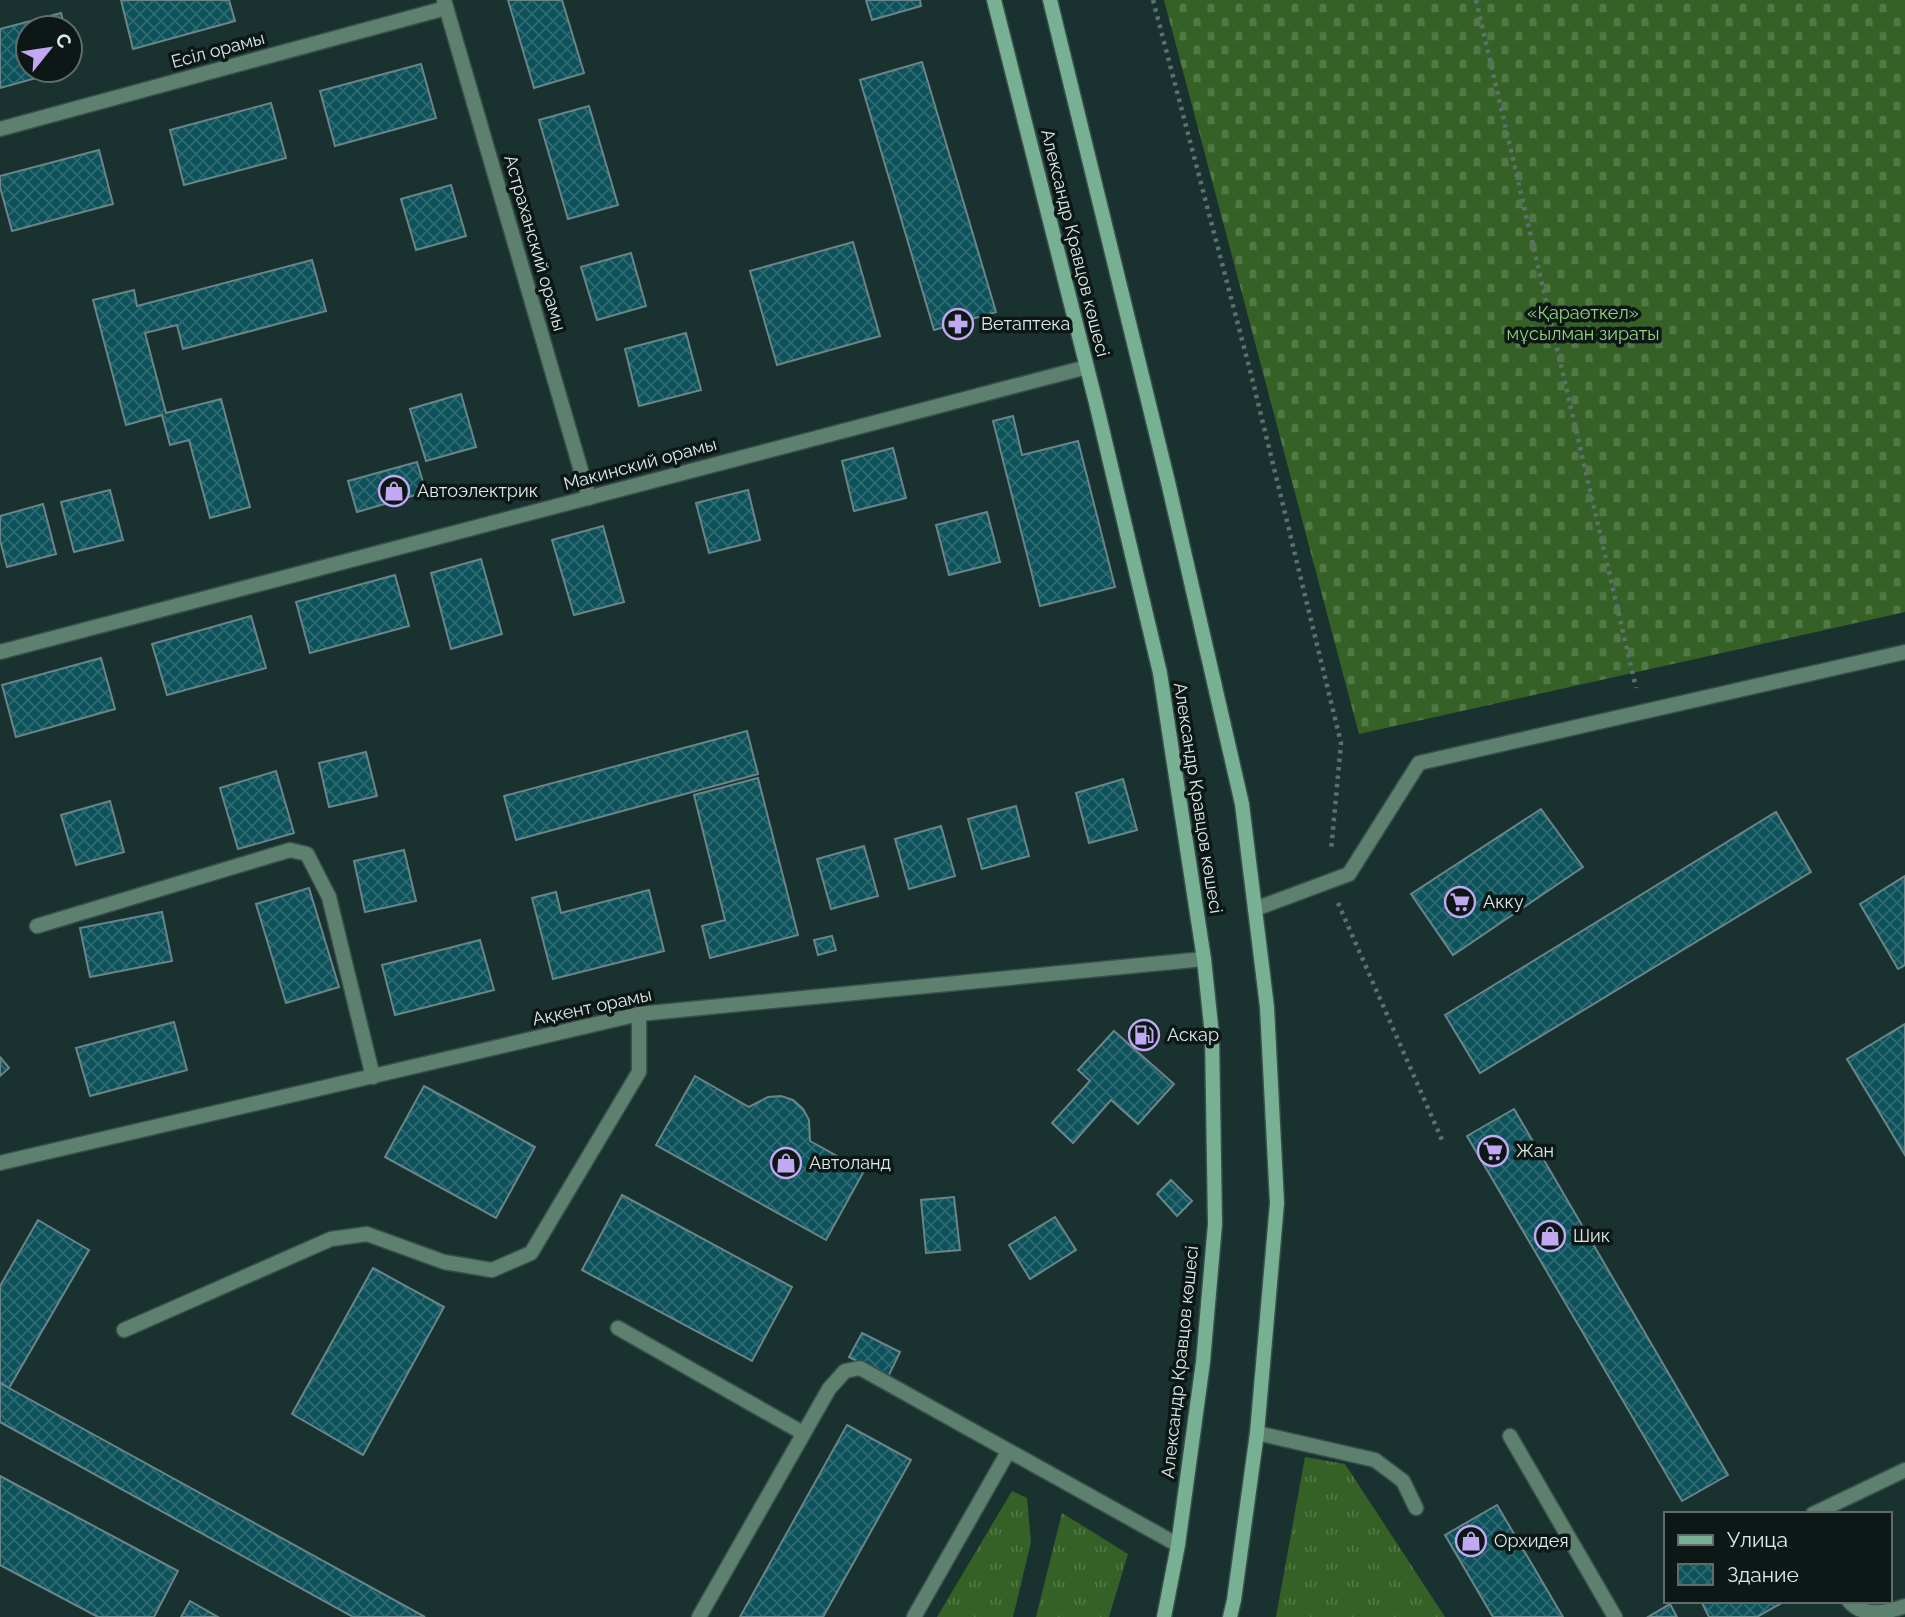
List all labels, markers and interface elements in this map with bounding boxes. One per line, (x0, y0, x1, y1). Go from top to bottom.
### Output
north arrow (14, 14, 84, 84)
street label: Есіл орамы (169, 27, 267, 72)
text: С (51, 29, 77, 52)
street label: Александр Кравцов көшесі (1037, 127, 1114, 359)
street label: Астраханский орамы (500, 152, 571, 333)
park label: «Қараөткел» мұсылман зираты (1507, 302, 1659, 344)
pharmacy icon: Ветаптека (941, 307, 975, 341)
place label: Ветаптека (981, 313, 1070, 334)
street label: Макинский орамы (561, 433, 719, 494)
shop icon: Автоэлектрик (377, 474, 411, 508)
place label: Автоэлектрик (417, 480, 538, 501)
street label: Александр Кравцов көшесі (1170, 681, 1227, 915)
supermarket icon: Акку (1443, 885, 1477, 919)
place label: Акку (1483, 891, 1524, 912)
street label: Ақкент орамы (530, 984, 653, 1029)
fuel station icon: Аскар (1127, 1018, 1161, 1052)
place label: Аскар (1167, 1024, 1219, 1045)
supermarket icon: Жан (1476, 1134, 1510, 1168)
place label: Жан (1516, 1140, 1554, 1161)
shop icon: Автоланд (769, 1146, 803, 1180)
place label: Автоланд (809, 1152, 891, 1173)
shop icon: Шик (1533, 1219, 1567, 1253)
place label: Шик (1573, 1225, 1610, 1246)
street label: Александр Кравцов көшесі (1157, 1245, 1202, 1479)
legend (1664, 1512, 1891, 1603)
shop icon: Орхидея (1454, 1524, 1488, 1558)
text: Улица (1727, 1527, 1788, 1552)
place label: Орхидея (1494, 1530, 1569, 1551)
text: Здание (1727, 1562, 1799, 1587)

